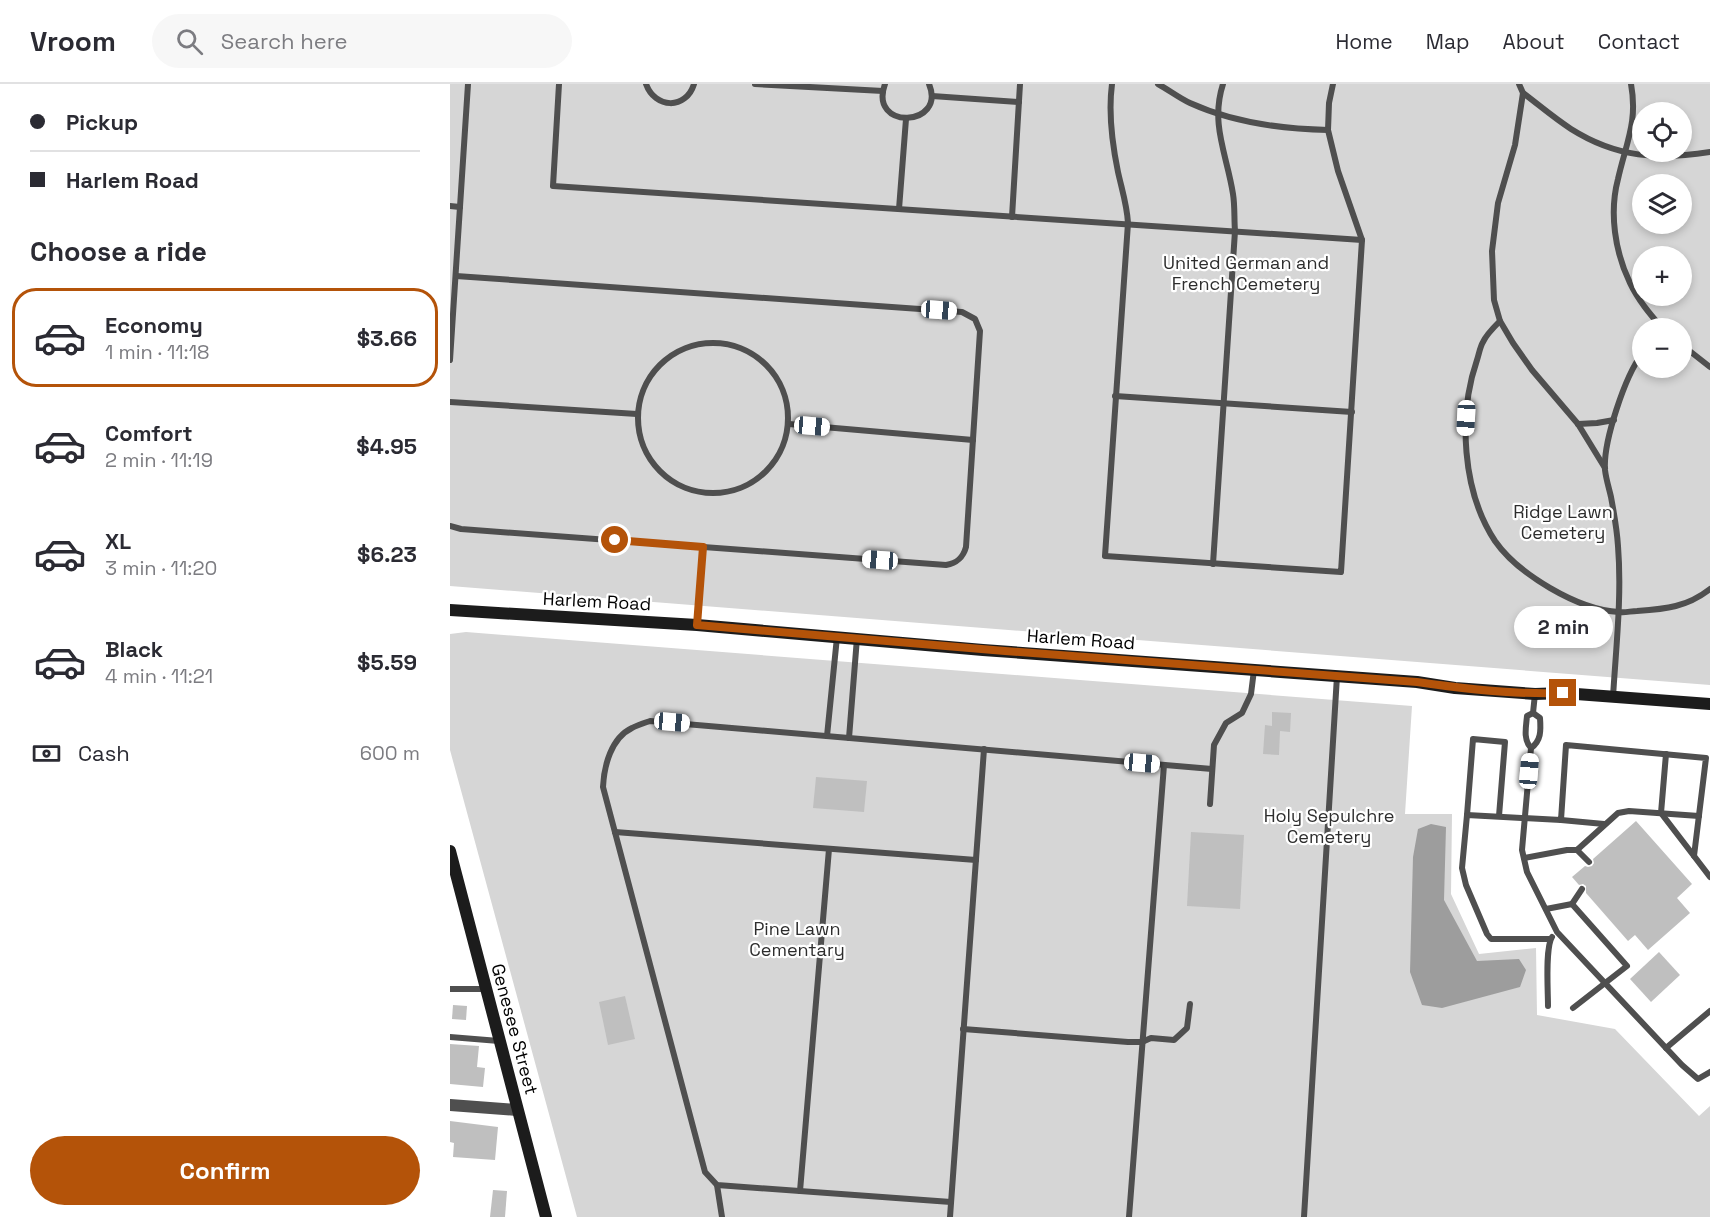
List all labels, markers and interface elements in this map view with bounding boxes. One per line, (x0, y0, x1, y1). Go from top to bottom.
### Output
search box (152, 14, 572, 68)
text: Vroom (30, 23, 116, 59)
icon: search (173, 25, 206, 58)
text: Search here (221, 27, 348, 55)
text: Home (1335, 28, 1393, 55)
text: Map (1426, 28, 1470, 55)
text: About (1503, 28, 1565, 55)
text: Contact (1598, 28, 1680, 55)
map controls (1632, 102, 1692, 378)
button: locate (1632, 102, 1692, 162)
text: Pickup (66, 108, 138, 136)
text: Harlem Road (66, 166, 199, 194)
button: layers (1632, 174, 1692, 234)
text: Choose a ride (30, 234, 207, 269)
button: + (1632, 246, 1692, 306)
park label: United German and French Cemetery (1163, 251, 1329, 295)
car (920, 300, 958, 320)
icon: car (33, 311, 87, 365)
text: Economy (105, 311, 203, 339)
button: − (1632, 318, 1692, 378)
text: $3.66 (357, 324, 417, 352)
text: 1 min · 11:18 (105, 339, 209, 365)
car (1456, 400, 1476, 436)
car (793, 415, 831, 437)
icon: car (33, 419, 87, 473)
text: Comfort (105, 419, 193, 447)
text: $4.95 (356, 432, 417, 460)
text: 2 min · 11:19 (105, 447, 213, 473)
park label: Ridge Lawn Cemetery (1513, 500, 1613, 544)
route start (601, 526, 628, 553)
icon: car (33, 527, 87, 581)
text: XL (105, 527, 131, 555)
text: $6.23 (357, 540, 417, 568)
car (861, 550, 899, 570)
text: 3 min · 11:20 (105, 555, 217, 581)
street label: Harlem Road (542, 587, 652, 615)
callout: 2 min (1514, 606, 1612, 648)
text: 2 min (1538, 614, 1589, 640)
street label: Harlem Road (1026, 624, 1136, 654)
icon: car (33, 635, 87, 689)
text: Black (105, 635, 163, 663)
text: $5.59 (357, 648, 417, 676)
text: 4 min · 11:21 (105, 663, 213, 689)
route end (1549, 679, 1576, 706)
car (653, 711, 691, 733)
icon: cash (30, 737, 63, 770)
text: Cash (78, 739, 130, 767)
text: 600 m (360, 740, 420, 766)
car (1123, 752, 1161, 774)
car (1518, 752, 1540, 790)
park label: Holy Sepulchre Cemetery (1264, 804, 1394, 848)
park label: Pine Lawn Cementary (749, 917, 845, 961)
street label: Genesee Street (486, 961, 544, 1097)
button: Confirm (30, 1136, 420, 1205)

